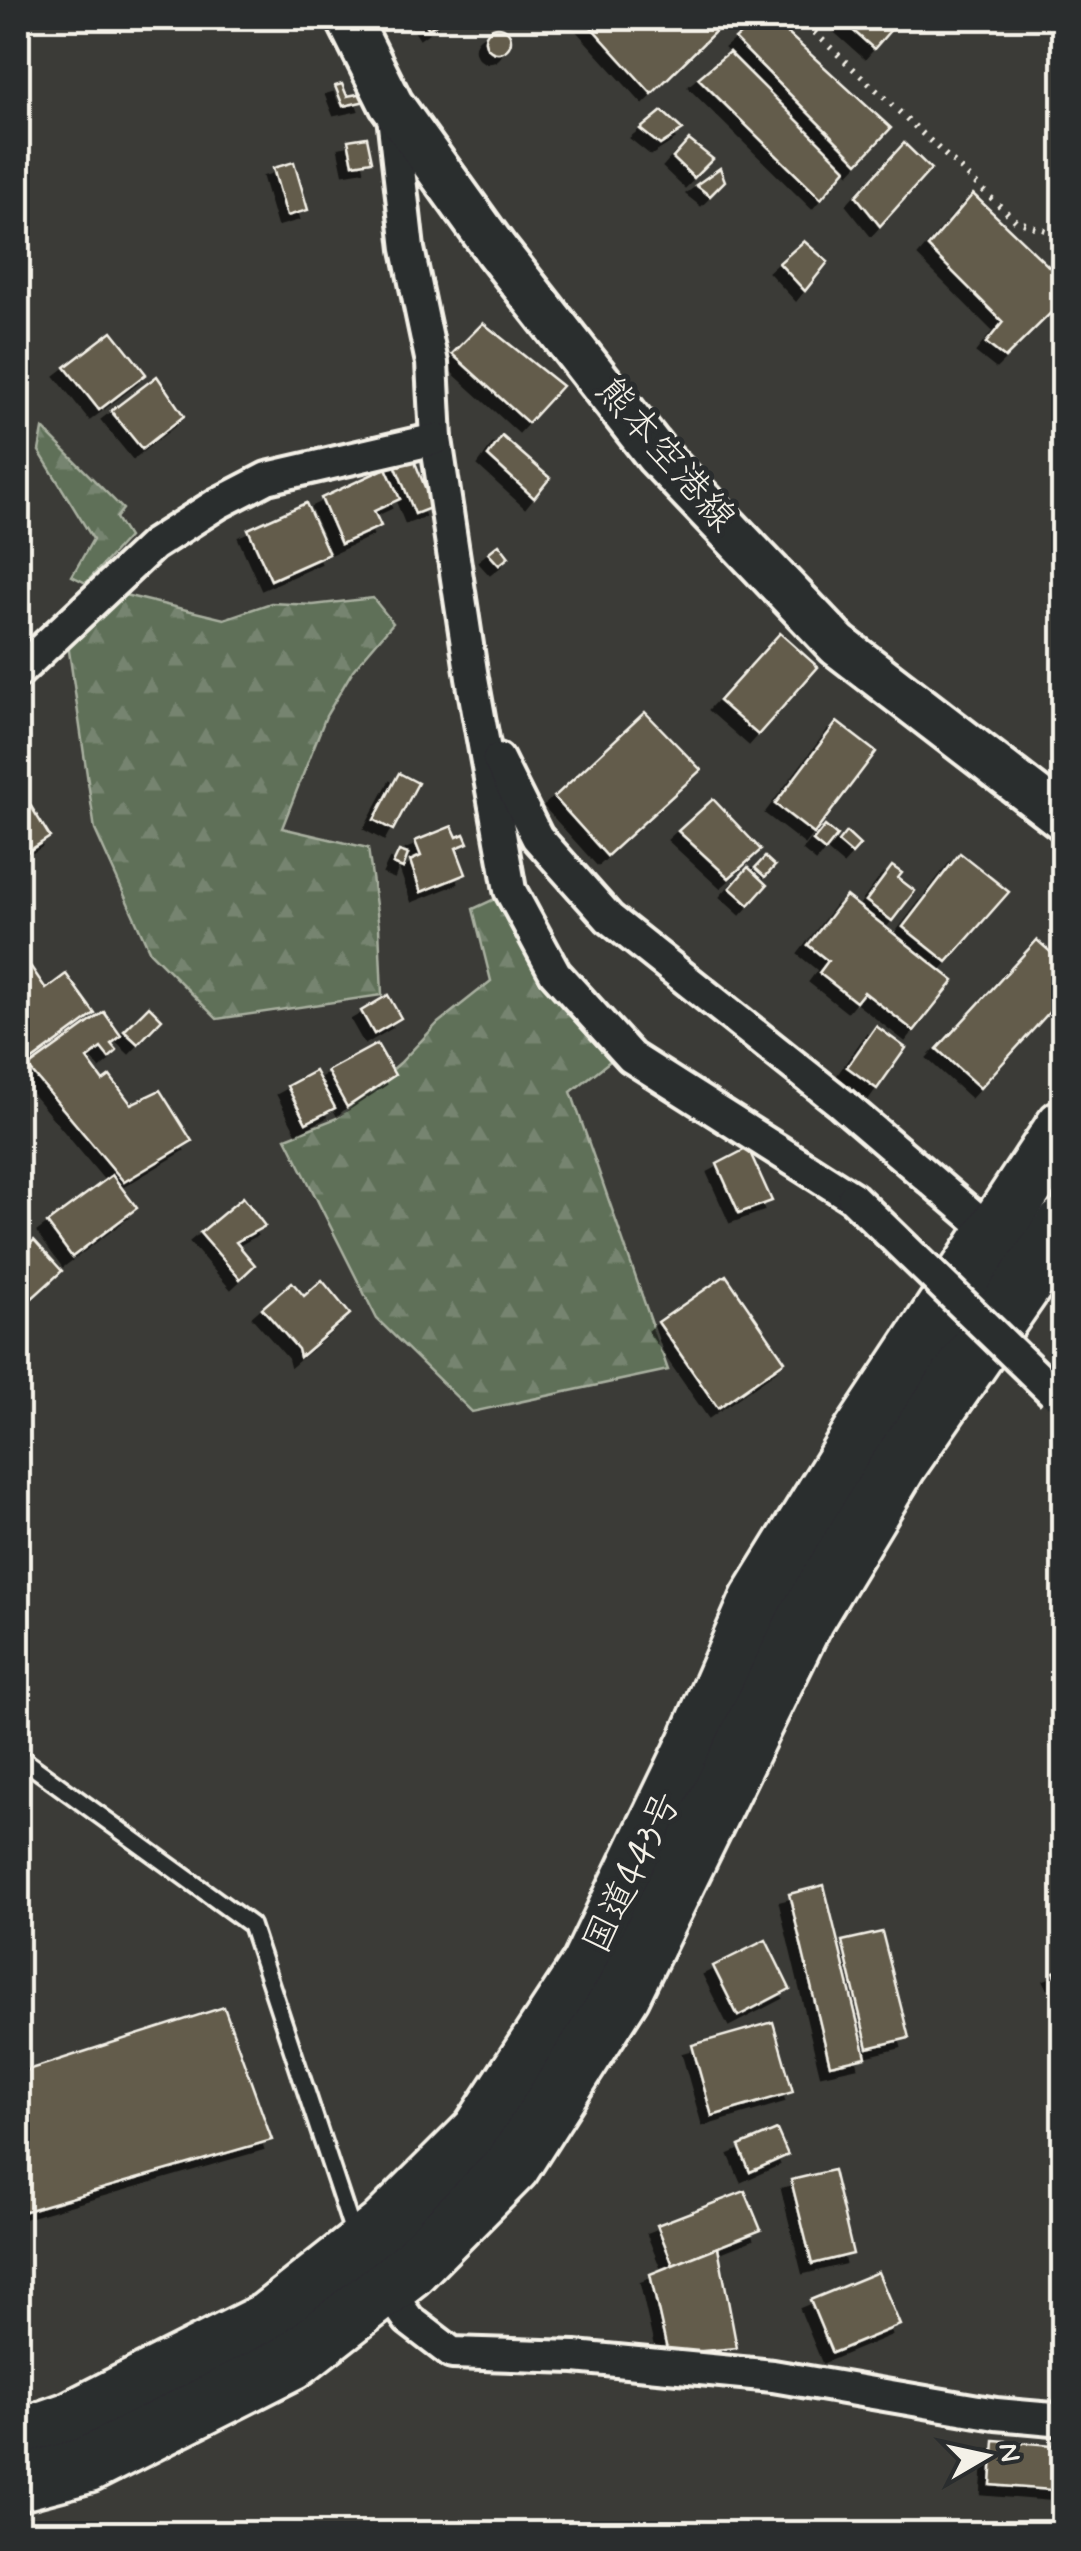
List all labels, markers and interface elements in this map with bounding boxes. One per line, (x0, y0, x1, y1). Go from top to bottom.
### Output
street label: 熊本空港線 (584, 367, 746, 543)
street label: 国道443号 (573, 1784, 693, 1962)
north arrow (936, 2406, 1036, 2506)
text: N (988, 2440, 1028, 2465)

